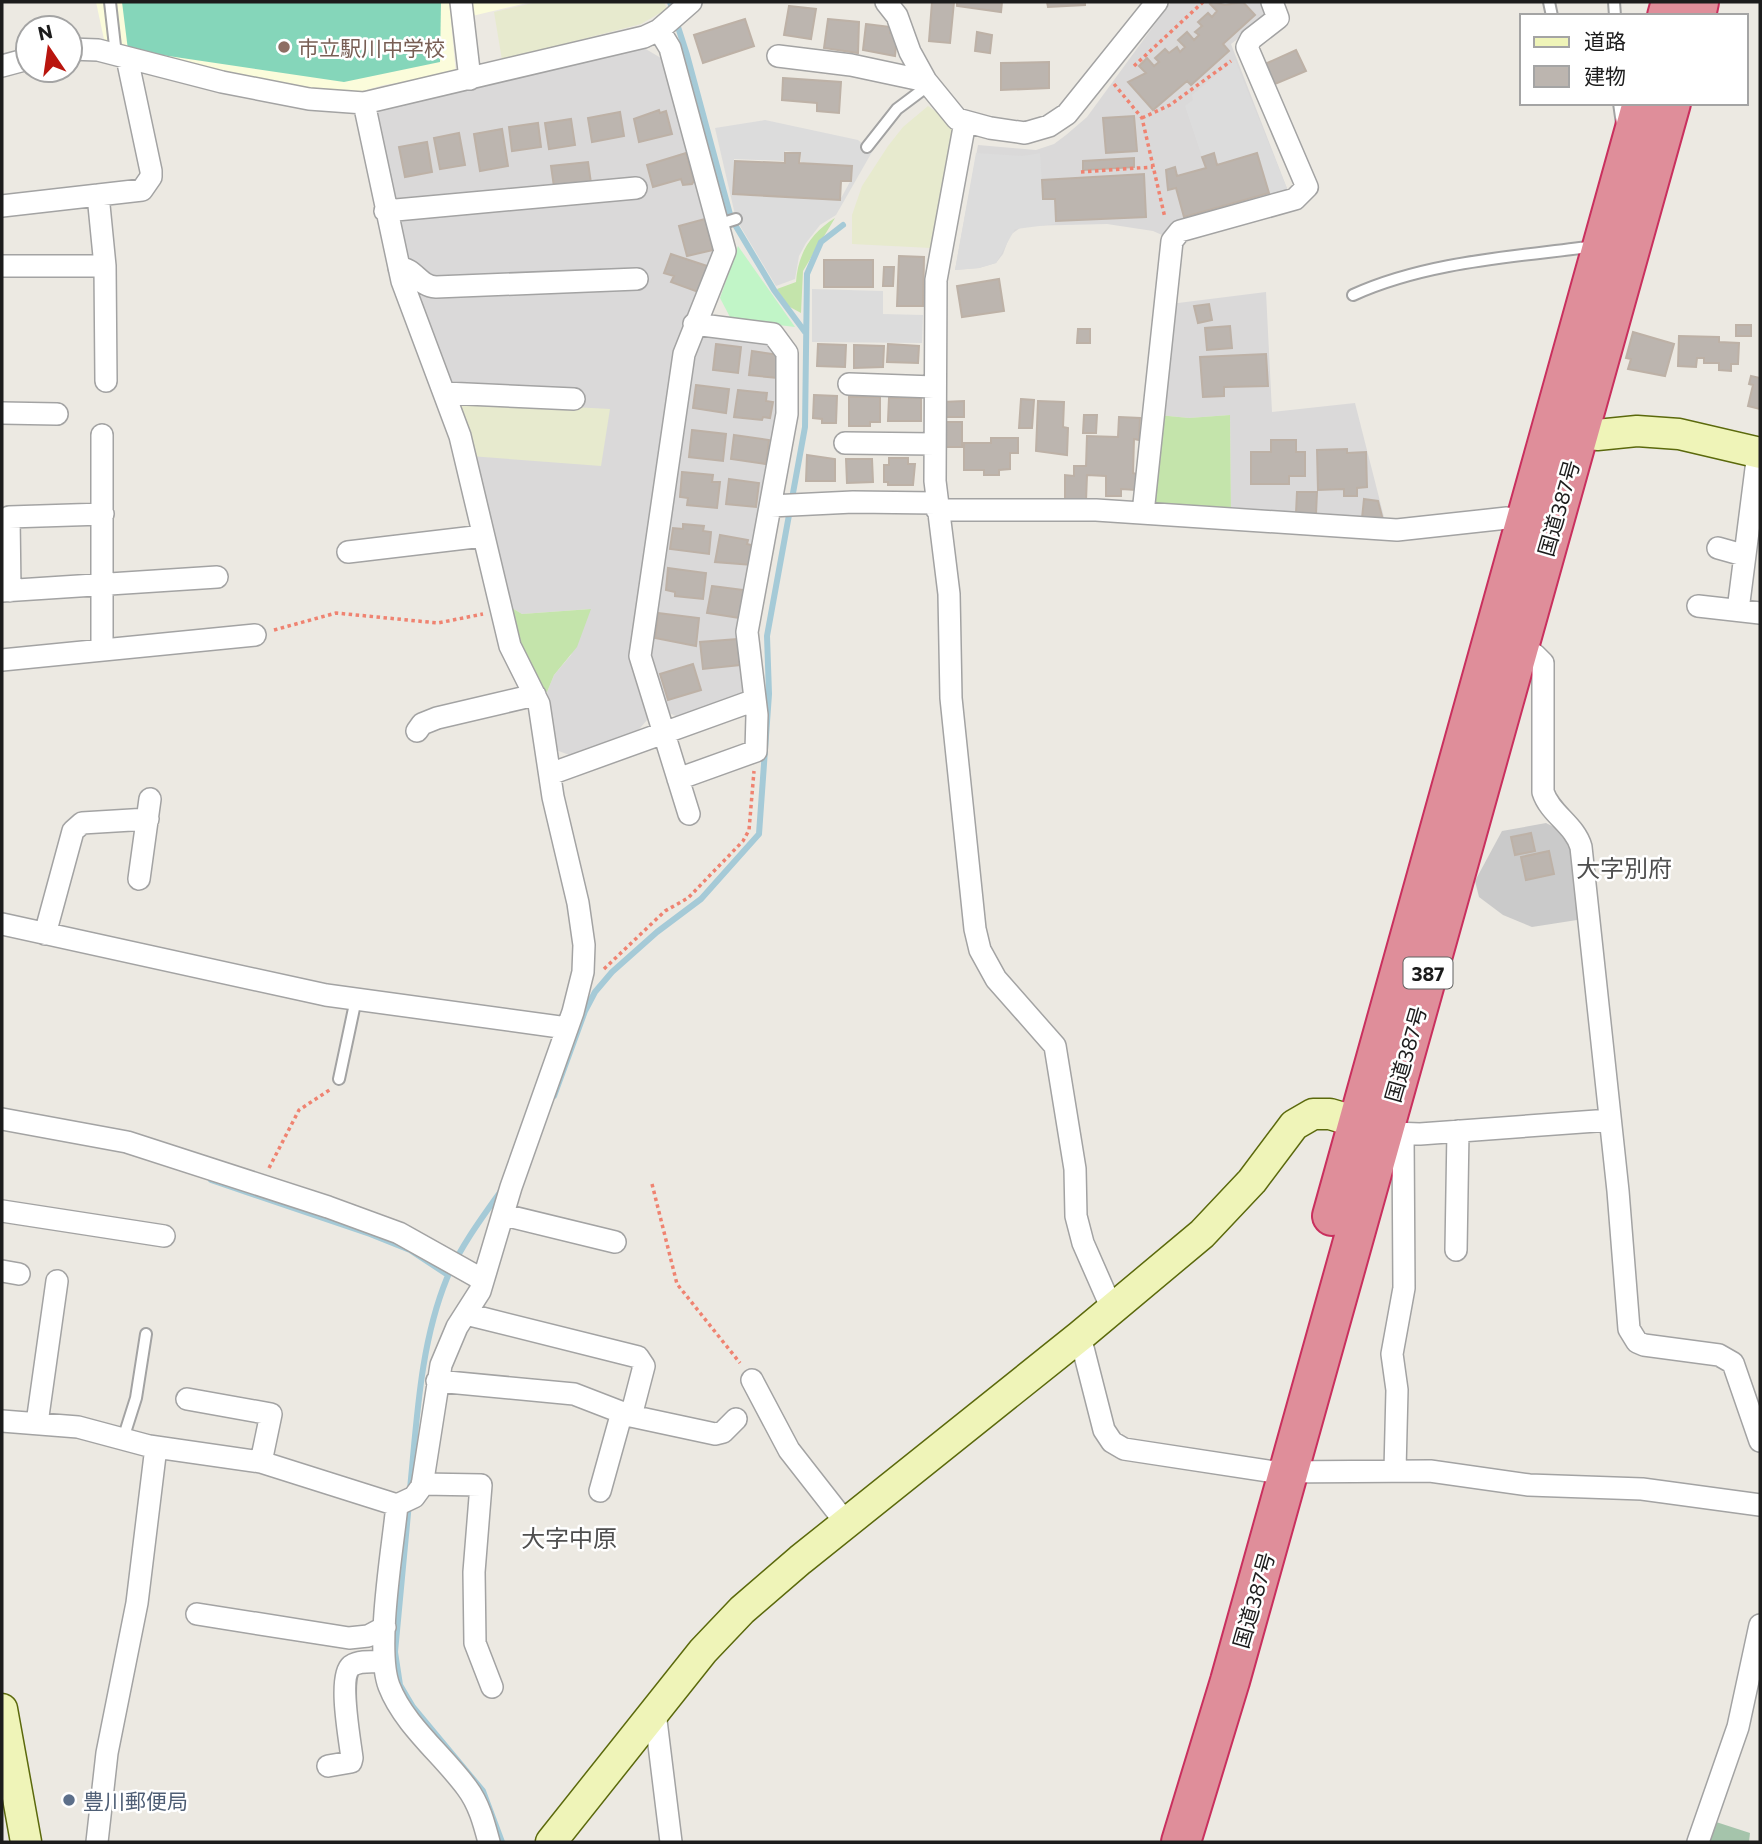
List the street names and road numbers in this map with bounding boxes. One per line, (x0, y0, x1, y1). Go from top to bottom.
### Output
street label: 国道387号 (1532, 457, 1584, 559)
road number: 387 (1404, 958, 1452, 988)
street label: 国道387号 (1379, 1003, 1431, 1105)
street label: 国道387号 (1227, 1549, 1279, 1651)

